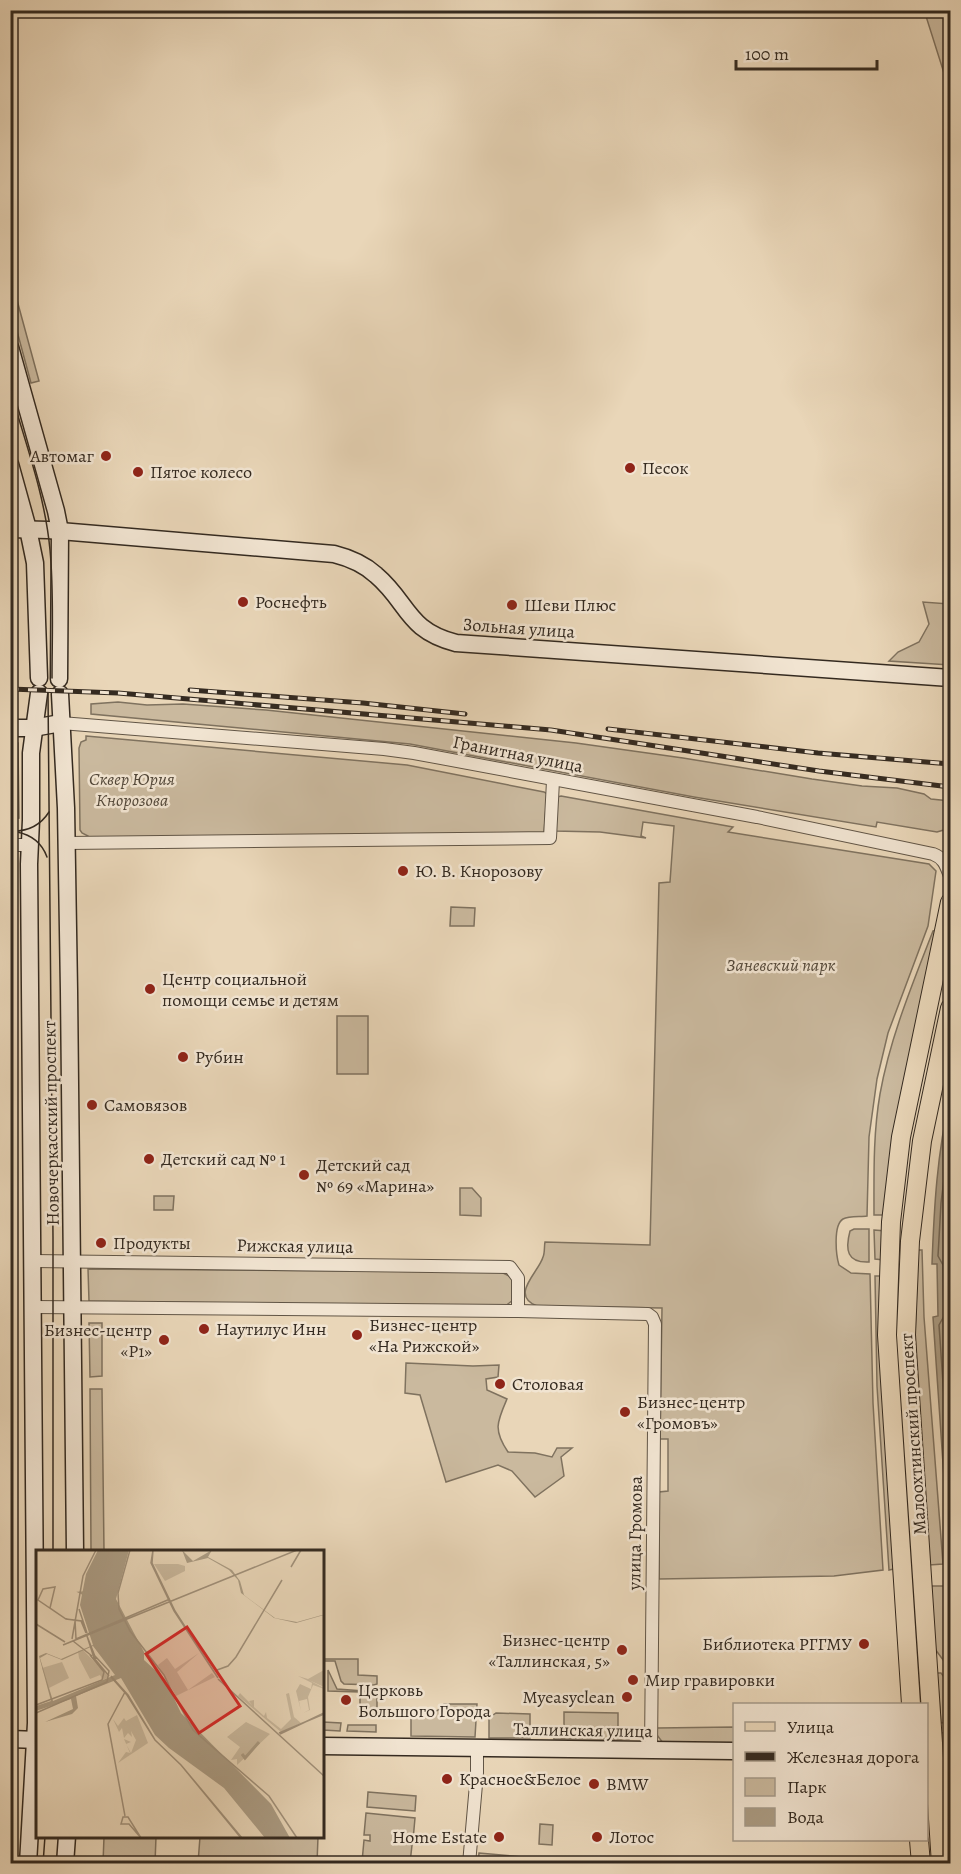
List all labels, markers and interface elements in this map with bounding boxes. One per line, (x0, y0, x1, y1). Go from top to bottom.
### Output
scale bar (736, 33, 877, 71)
text: 100 m (745, 42, 789, 66)
place label: Автомаг (29, 444, 94, 468)
marker: Автомаг (99, 449, 113, 463)
place label: Песок (642, 456, 689, 480)
place label: Пятое колесо (150, 460, 252, 484)
marker: Песок (623, 461, 637, 475)
marker: Пятое колесо (131, 465, 145, 479)
place label: Роснефть (255, 590, 327, 614)
place label: Шеви Плюс (524, 593, 617, 617)
marker: Роснефть (236, 595, 250, 609)
marker: Шеви Плюс (505, 598, 519, 612)
street label: Зольная улица (462, 612, 577, 644)
street label: Гранитная улица (451, 730, 586, 778)
park label: Сквер Юрия Кнорозова (89, 767, 175, 812)
place label: Ю. В. Кнорозову (415, 859, 544, 883)
marker: Ю. В. Кнорозову (396, 864, 410, 878)
park label: Заневский парк (726, 953, 836, 977)
place label: Центр социальной помощи семье и детям (162, 967, 339, 1012)
marker: Центр социальной помощи семье и детям (143, 982, 157, 996)
street label: Новочеркасский проспект (37, 1020, 65, 1226)
place label: Рубин (195, 1045, 244, 1069)
marker: Рубин (176, 1050, 190, 1064)
place label: Самовязов (104, 1093, 187, 1117)
marker: Самовязов (85, 1098, 99, 1112)
place label: Детский сад № 1 (161, 1147, 286, 1171)
marker: Детский сад № 1 (142, 1152, 156, 1166)
place label: Детский сад № 69 «Марина» (316, 1153, 435, 1198)
marker: Детский сад № 69 «Марина» (297, 1168, 311, 1182)
place label: Продукты (113, 1231, 191, 1255)
street label: Рижская улица (236, 1233, 354, 1259)
marker: Продукты (94, 1236, 108, 1250)
place label: Бизнес-центр «На Рижской» (369, 1313, 480, 1358)
place label: Наутилус Инн (216, 1317, 326, 1341)
place label: Бизнес-центр «Р1» (44, 1318, 152, 1363)
marker: Наутилус Инн (197, 1322, 211, 1336)
marker: Бизнес-центр «На Рижской» (350, 1328, 364, 1342)
street label: Малоохтинский проспект (894, 1332, 932, 1536)
marker: Бизнес-центр «Р1» (157, 1333, 171, 1347)
place label: Столовая (512, 1372, 584, 1396)
marker: Столовая (493, 1377, 507, 1391)
place label: Бизнес-центр «Громовъ» (637, 1390, 745, 1435)
marker: Бизнес-центр «Громовъ» (618, 1405, 632, 1419)
street label: улица Громова (622, 1475, 648, 1591)
inset map (36, 1550, 324, 1838)
place label: Бизнес-центр «Таллинская, 5» (488, 1628, 610, 1673)
place label: Библиотека РГГМУ (702, 1632, 853, 1656)
marker: Библиотека РГГМУ (857, 1637, 871, 1651)
marker: Бизнес-центр «Таллинская, 5» (615, 1643, 629, 1657)
place label: Мир гравировки (645, 1668, 775, 1692)
marker: Мир гравировки (626, 1673, 640, 1687)
place label: Церковь Большого Города (358, 1678, 492, 1723)
place label: Myeasyclean (523, 1685, 615, 1709)
marker: Myeasyclean (620, 1690, 634, 1704)
marker: Церковь Большого Города (339, 1693, 353, 1707)
legend (733, 1703, 928, 1841)
text: Улица (787, 1715, 835, 1739)
street label: Таллинская улица (513, 1717, 654, 1743)
text: Железная дорога (787, 1745, 920, 1769)
place label: Красное&Белое (459, 1767, 581, 1791)
marker: Красное&Белое (440, 1772, 454, 1786)
place label: BMW (606, 1772, 649, 1796)
text: Парк (787, 1775, 827, 1799)
marker: BMW (587, 1777, 601, 1791)
text: Вода (787, 1805, 825, 1829)
place label: Home Estate (392, 1825, 487, 1849)
place label: Лотос (609, 1825, 655, 1849)
marker: Home Estate (492, 1830, 506, 1844)
marker: Лотос (590, 1830, 604, 1844)

